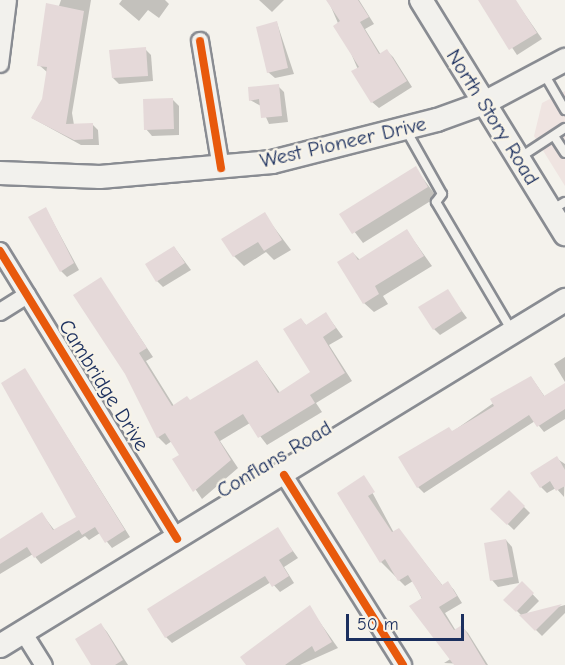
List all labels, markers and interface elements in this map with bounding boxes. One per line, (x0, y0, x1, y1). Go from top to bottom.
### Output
street label: North Story Road (441, 44, 545, 190)
street label: West Pioneer Drive (257, 111, 429, 173)
street label: Cambridge Drive (53, 315, 155, 455)
street label: Conflans Road (212, 415, 336, 503)
scale bar (349, 602, 468, 640)
text: 50 m (357, 614, 399, 635)

